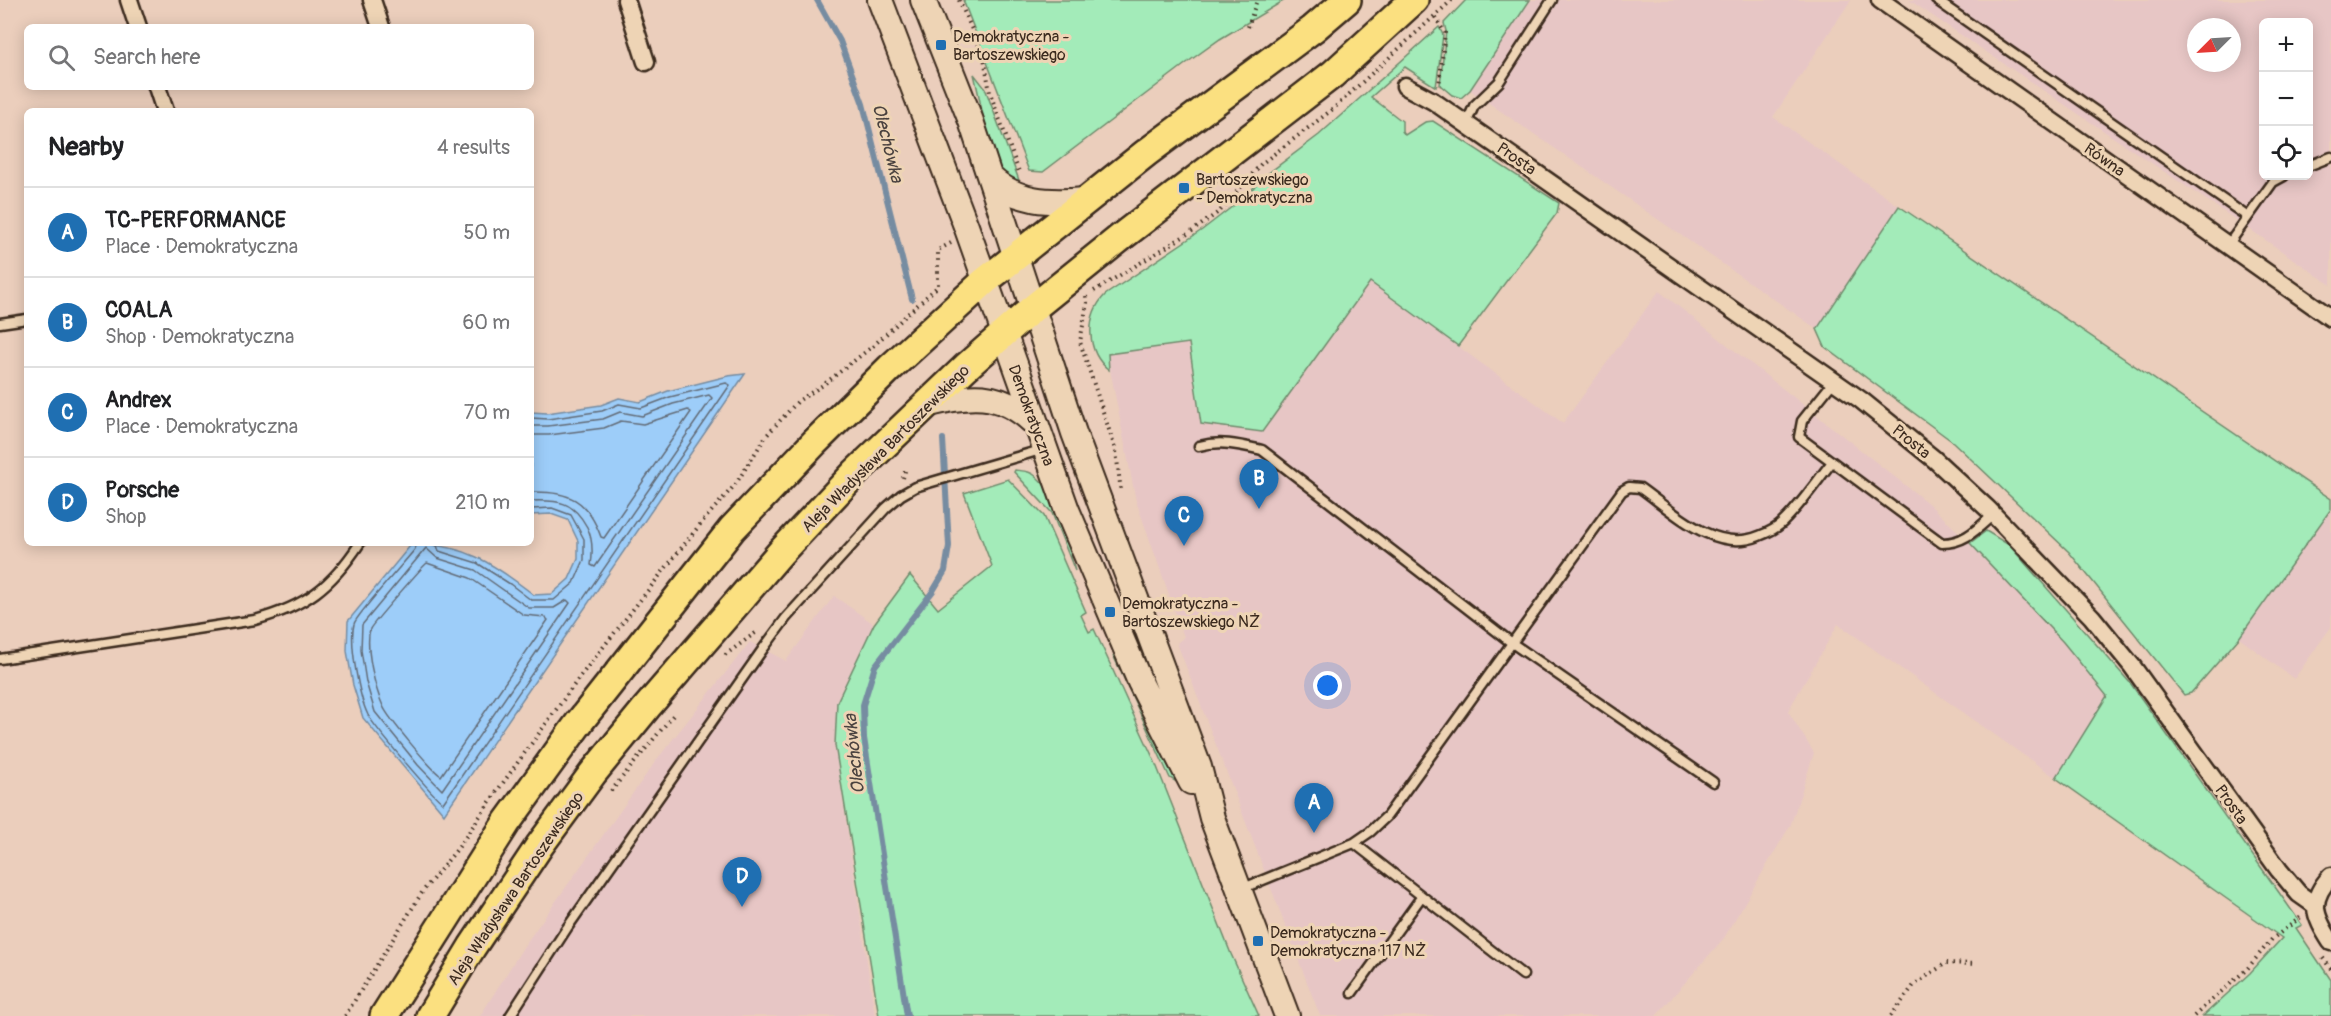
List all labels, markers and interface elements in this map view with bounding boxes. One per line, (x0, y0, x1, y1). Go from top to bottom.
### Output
north arrow (2187, 18, 2241, 72)
map controls (2259, 18, 2313, 180)
button: + (2259, 18, 2313, 72)
search box (24, 24, 534, 90)
place label: Demokratyczna - Bartoszewskiego (953, 27, 1070, 65)
marker: Demokratyczna - Bartoszewskiego (934, 38, 948, 52)
icon: search (45, 41, 78, 74)
text: Search here (93, 43, 200, 71)
button: − (2259, 72, 2313, 126)
water label: Olechówka (867, 102, 909, 186)
button: locate (2259, 126, 2313, 180)
text: Nearby (48, 131, 124, 163)
text: 4 results (437, 135, 510, 160)
street label: Prosta (1493, 138, 1540, 179)
street label: Równa (2080, 139, 2129, 181)
place label: Bartoszewskiego - Demokratyczna (1196, 170, 1312, 208)
marker: Bartoszewskiego - Demokratyczna (1177, 181, 1191, 195)
text: TC-PERFORMANCE (105, 206, 286, 234)
text: A (61, 220, 74, 245)
text: 50 m (463, 220, 510, 245)
text: Place · Demokratyczna (105, 234, 298, 259)
text: COALA (105, 296, 173, 324)
text: B (62, 310, 73, 335)
text: 60 m (463, 310, 510, 335)
text: Shop · Demokratyczna (105, 324, 294, 349)
street label: Aleja Władysława Bartoszewskiego (798, 360, 974, 537)
street label: Demokratyczna (1004, 362, 1059, 469)
text: Andrex (105, 386, 172, 414)
text: C (61, 400, 74, 425)
text: 70 m (464, 400, 510, 425)
text: Place · Demokratyczna (105, 414, 298, 439)
street label: Prosta (1888, 420, 1935, 463)
pin: B (1240, 460, 1278, 509)
text: Porsche (105, 476, 179, 504)
text: D (61, 490, 74, 515)
text: 210 m (455, 490, 510, 515)
pin: C (1164, 496, 1204, 546)
text: Shop (105, 504, 146, 529)
place label: Demokratyczna - Bartoszewskiego NŻ (1122, 594, 1260, 632)
marker: Demokratyczna - Bartoszewskiego NŻ (1103, 605, 1117, 619)
your location (1313, 671, 1342, 700)
water label: Olechówka (839, 711, 870, 795)
street label: Prosta (2211, 781, 2252, 828)
pin: A (1294, 784, 1334, 833)
street label: Aleja Władysława Bartoszewskiego (443, 788, 588, 989)
pin: D (722, 858, 762, 907)
place label: Demokratyczna - Demokratyczna 117 NŻ (1270, 923, 1426, 961)
marker: Demokratyczna - Demokratyczna 117 NŻ (1251, 934, 1265, 948)

